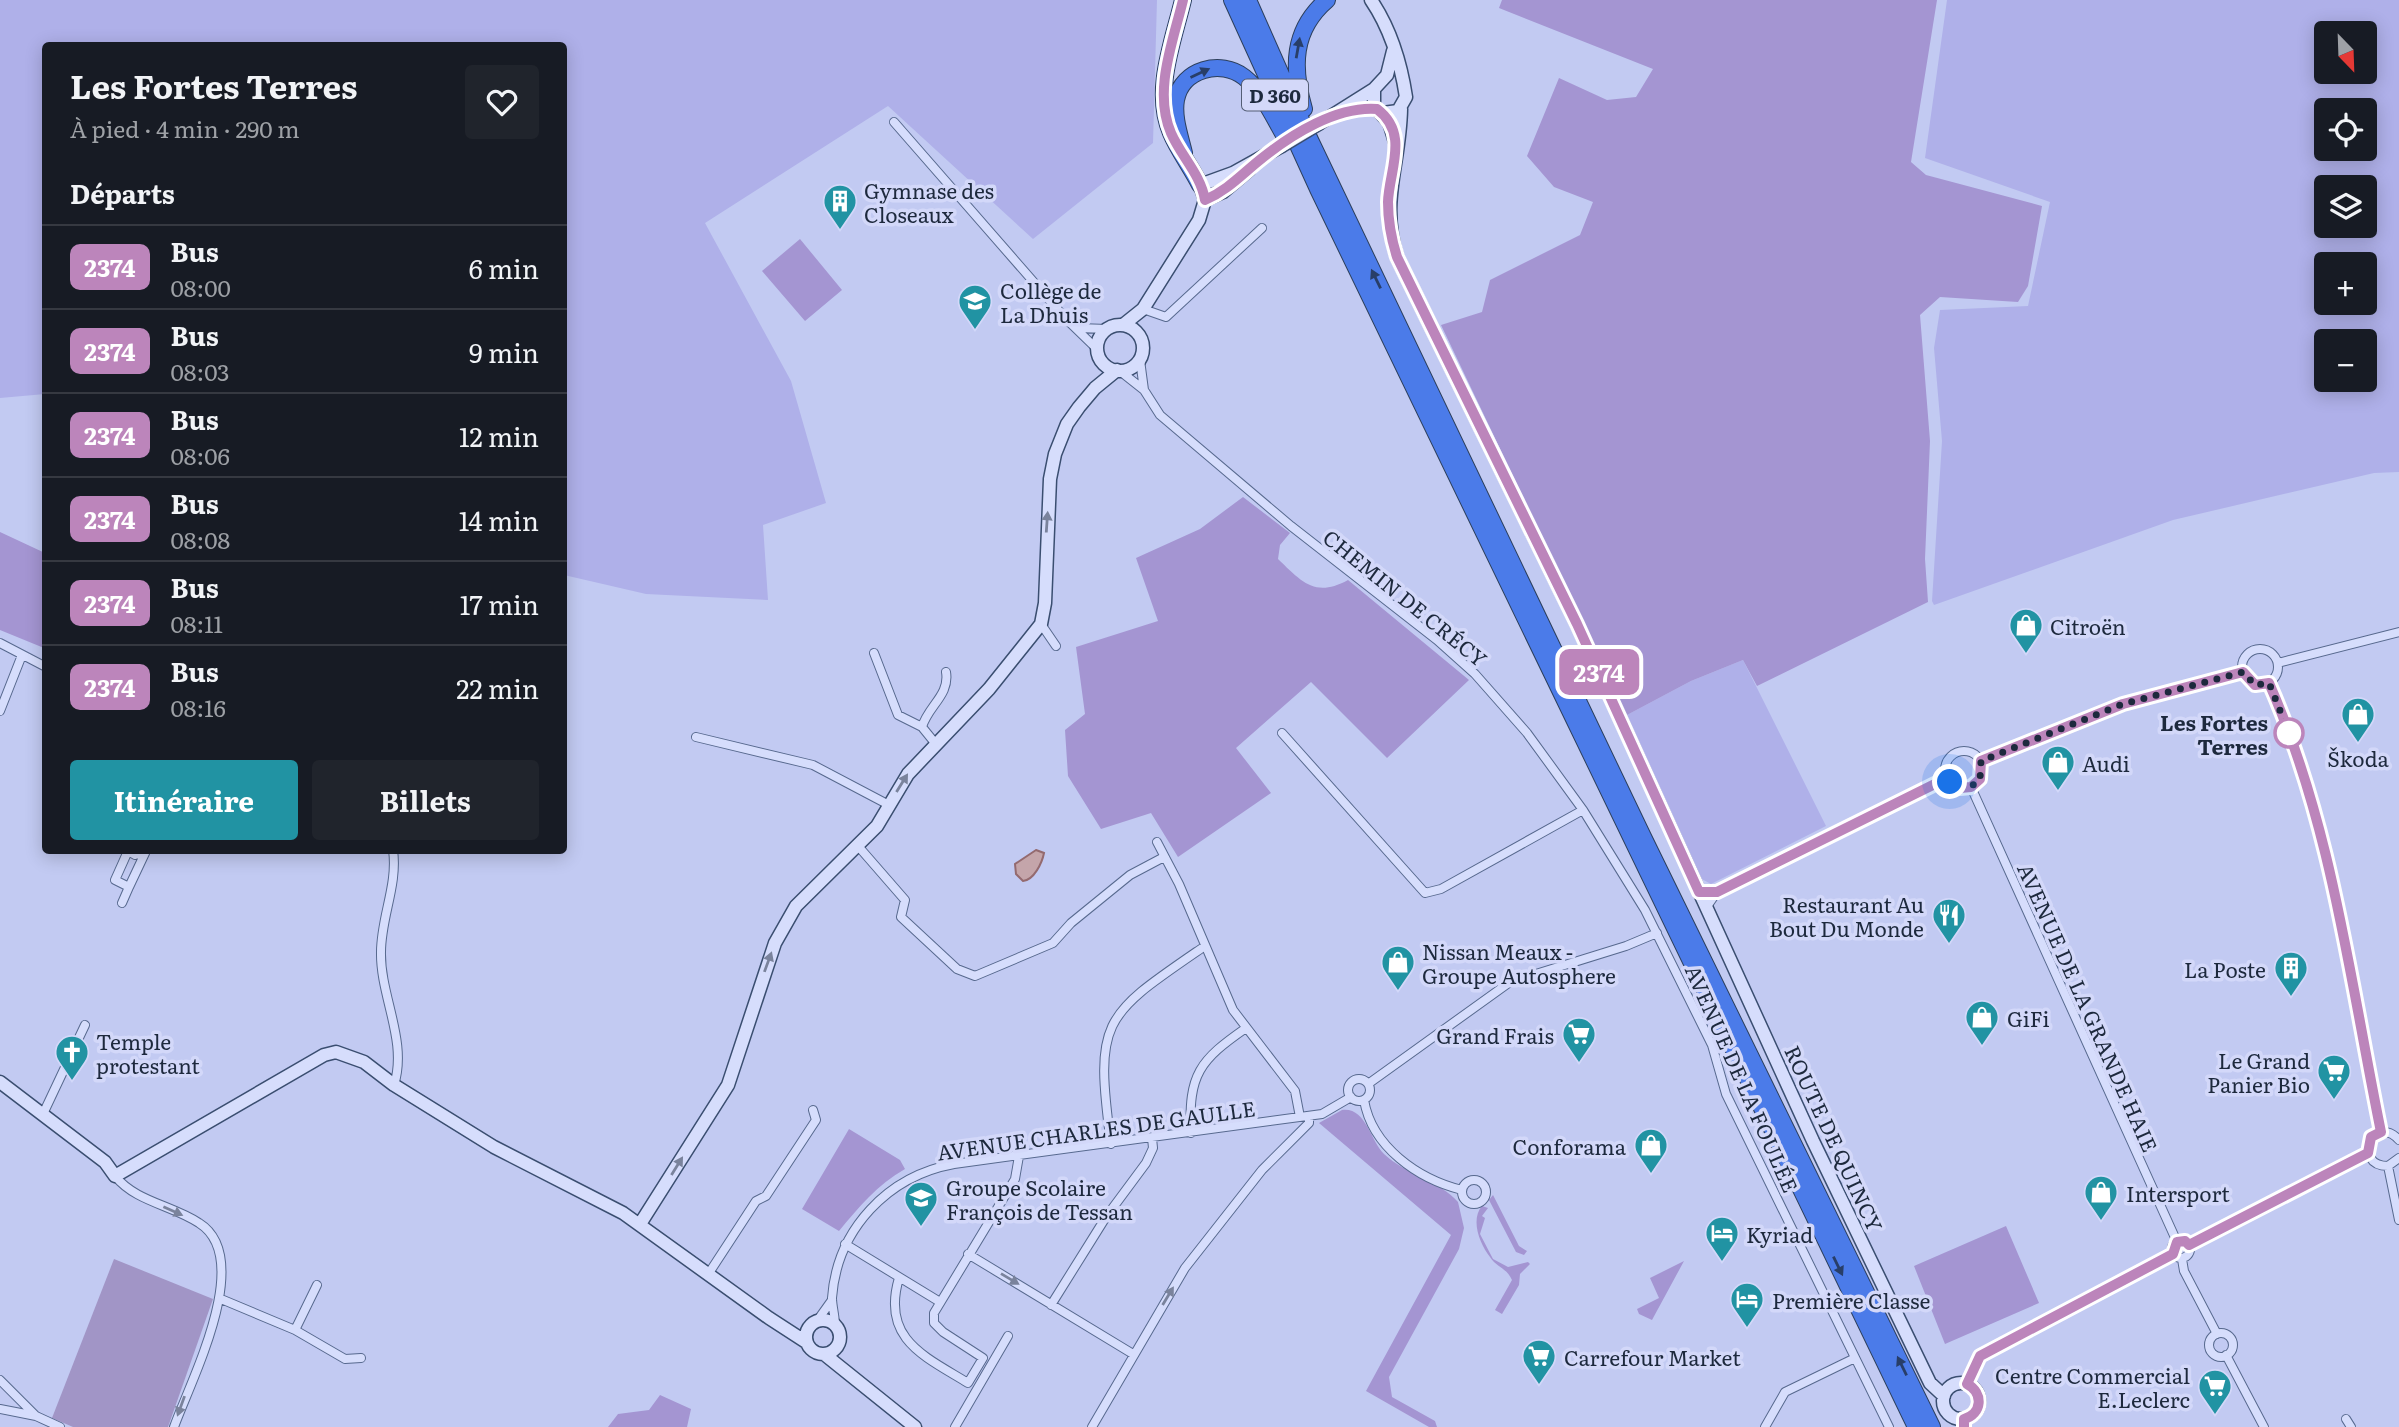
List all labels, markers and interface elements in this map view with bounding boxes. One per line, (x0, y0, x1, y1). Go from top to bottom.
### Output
north arrow (2314, 21, 2376, 84)
map controls (2314, 21, 2377, 392)
one-way arrow (1293, 37, 1304, 59)
text: Les Fortes Terres (70, 60, 357, 109)
button: heart (465, 65, 539, 139)
one-way arrow (1190, 67, 1210, 79)
road number: D 360 (1242, 80, 1308, 110)
button: locate (2314, 98, 2377, 161)
text: À pied · 4 min · 290 m (70, 111, 299, 145)
text: Départs (70, 173, 175, 212)
place label: Gymnase des Closeaux (864, 174, 994, 229)
button: layers (2314, 175, 2377, 238)
building icon: Gymnase des Closeaux (821, 182, 859, 231)
text: Bus (171, 231, 219, 270)
text: 6 min (469, 248, 539, 287)
text: 2374 (84, 249, 136, 284)
button: + (2314, 252, 2377, 315)
one-way arrow (1370, 269, 1382, 289)
text: 08:00 (171, 270, 231, 304)
place label: Collège de La Dhuis (1000, 274, 1101, 329)
school or university icon: Collège de La Dhuis (956, 282, 994, 331)
text: Bus (171, 315, 219, 354)
button: − (2314, 329, 2377, 392)
text: 9 min (469, 332, 539, 371)
text: 2374 (84, 333, 136, 368)
text: 08:03 (171, 354, 230, 388)
text: Bus (171, 399, 219, 438)
text: 12 min (459, 416, 539, 455)
text: 2374 (84, 417, 136, 452)
text: 08:06 (171, 438, 230, 472)
text: Bus (171, 483, 219, 522)
text: 14 min (459, 500, 539, 539)
text: 2374 (84, 501, 136, 536)
one-way arrow (1042, 511, 1053, 533)
street label: CHEMIN DE CRÉCY (1317, 521, 1495, 673)
text: 08:08 (171, 522, 230, 556)
text: Bus (171, 567, 219, 606)
text: 17 min (460, 584, 539, 623)
text: 2374 (84, 585, 136, 620)
text: 08:11 (171, 606, 223, 640)
shop icon: Citroën (2007, 606, 2045, 655)
place label: Citroën (2050, 610, 2126, 641)
line badge: 2374 (1550, 649, 1648, 695)
text: Bus (171, 651, 219, 690)
text: 2374 (1573, 654, 1625, 689)
text: 22 min (456, 668, 539, 707)
text: 2374 (84, 669, 136, 704)
text: 08:16 (171, 690, 226, 724)
shop icon: Škoda (2339, 695, 2377, 744)
place label: Les Fortes Terres (2160, 706, 2268, 761)
marker: Les Fortes Terres (2274, 718, 2304, 748)
place label: Škoda (2327, 742, 2389, 773)
shop icon: Audi (2039, 743, 2077, 792)
place label: Audi (2082, 747, 2130, 778)
button: Itinéraire (70, 760, 298, 840)
button: Billets (312, 760, 539, 840)
your location (1932, 764, 1967, 799)
one-way arrow (896, 773, 909, 792)
street label: AVENUE DE LA GRANDE HAIE (2011, 858, 2167, 1156)
place label: Restaurant Au Bout Du Monde (1769, 888, 1924, 943)
restaurant icon: Restaurant Au Bout Du Monde (1930, 896, 1968, 945)
place label: Nissan Meaux - Groupe Autosphere (1422, 935, 1616, 990)
shop icon: Nissan Meaux - Groupe Autosphere (1379, 943, 1417, 992)
building icon: La Poste (2272, 949, 2310, 998)
one-way arrow (763, 952, 774, 973)
place label: La Poste (2184, 953, 2266, 984)
street label: AVENUE DE LA FOULÉE (1679, 959, 1807, 1197)
shop icon: GiFi (1963, 998, 2001, 1047)
place label: GiFi (2007, 1002, 2050, 1033)
supermarket icon: Grand Frais (1560, 1015, 1598, 1064)
place label: Grand Frais (1436, 1019, 1554, 1050)
place label: Temple protestant (96, 1025, 200, 1080)
church icon: Temple protestant (53, 1033, 91, 1082)
street label: ROUTE DE QUINCY (1778, 1040, 1892, 1236)
place label: Le Grand Panier Bio (2207, 1044, 2310, 1099)
supermarket icon: Le Grand Panier Bio (2315, 1052, 2353, 1101)
street label: AVENUE CHARLES DE GAULLE (935, 1091, 1257, 1167)
shop icon: Conforama (1632, 1126, 1670, 1175)
place label: Conforama (1513, 1130, 1627, 1161)
one-way arrow (671, 1157, 684, 1176)
place label: Groupe Scolaire François de Tessan (946, 1171, 1133, 1226)
shop icon: Intersport (2082, 1173, 2120, 1222)
place label: Intersport (2126, 1177, 2230, 1208)
school or university icon: Groupe Scolaire François de Tessan (902, 1179, 940, 1228)
one-way arrow (163, 1205, 183, 1217)
hotel icon: Kyriad (1703, 1214, 1741, 1263)
place label: Kyriad (1746, 1218, 1813, 1249)
one-way arrow (1832, 1256, 1843, 1276)
one-way arrow (1000, 1273, 1019, 1285)
hotel icon: Première Classe (1728, 1280, 1766, 1329)
place label: Première Classe (1772, 1284, 1931, 1315)
one-way arrow (1162, 1286, 1174, 1305)
supermarket icon: Carrefour Market (1520, 1337, 1558, 1386)
place label: Carrefour Market (1564, 1341, 1741, 1372)
one-way arrow (1896, 1356, 1907, 1376)
place label: Centre Commercial E.Leclerc (1995, 1359, 2190, 1414)
supermarket icon: Centre Commercial E.Leclerc (2196, 1367, 2234, 1416)
one-way arrow (176, 1395, 187, 1416)

